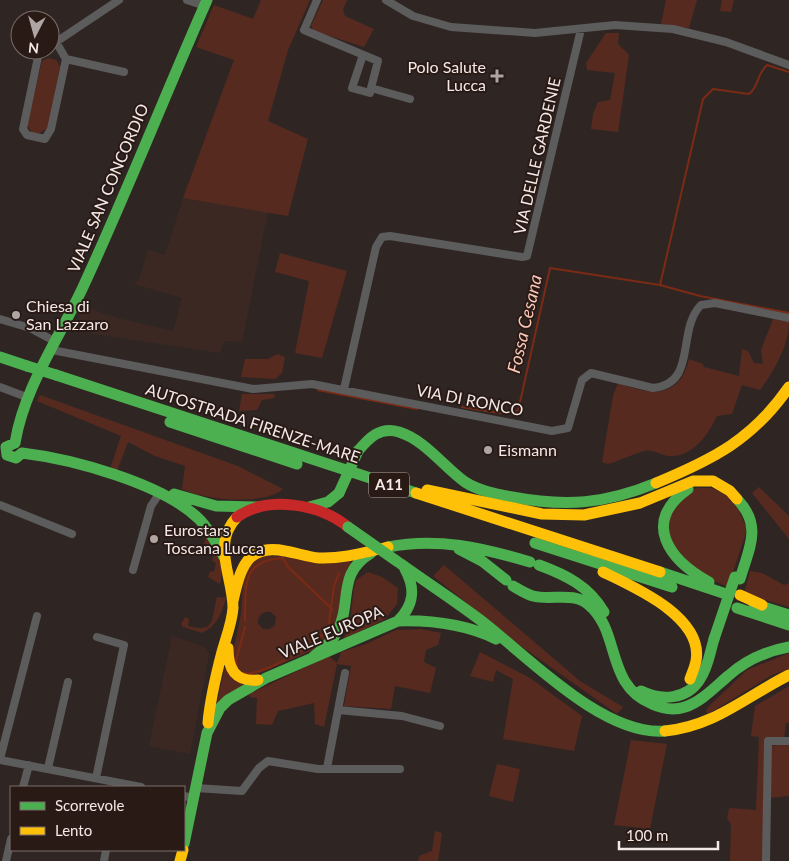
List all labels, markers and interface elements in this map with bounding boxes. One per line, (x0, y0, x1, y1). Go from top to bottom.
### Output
north arrow (10, 10, 60, 60)
text: N (27, 39, 40, 57)
place label: Polo Salute Lucca (407, 57, 486, 94)
marker: Polo Salute Lucca (490, 69, 504, 83)
street label: VIA DELLE GARDENIE (509, 75, 564, 236)
street label: VIALE SAN CONCORDIO (63, 100, 152, 275)
water label: Fossa Cesana (502, 272, 546, 375)
place label: Chiesa di San Lazzaro (26, 296, 109, 333)
marker: Chiesa di San Lazzaro (10, 309, 22, 321)
street label: AUTOSTRADA FIRENZE-MARE (144, 379, 363, 466)
street label: VIA DI RONCO (415, 380, 525, 419)
place label: Eismann (498, 440, 557, 459)
marker: Eismann (482, 444, 494, 456)
road number: A11 (369, 472, 409, 498)
place label: Eurostars Toscana Lucca (164, 520, 264, 557)
marker: Eurostars Toscana Lucca (148, 533, 160, 545)
street label: VIALE EUROPA (276, 601, 386, 662)
legend (10, 786, 185, 851)
text: Scorrevole (55, 796, 125, 814)
scale bar (619, 818, 718, 850)
text: Lento (55, 821, 92, 839)
text: 100 m (626, 826, 668, 844)

